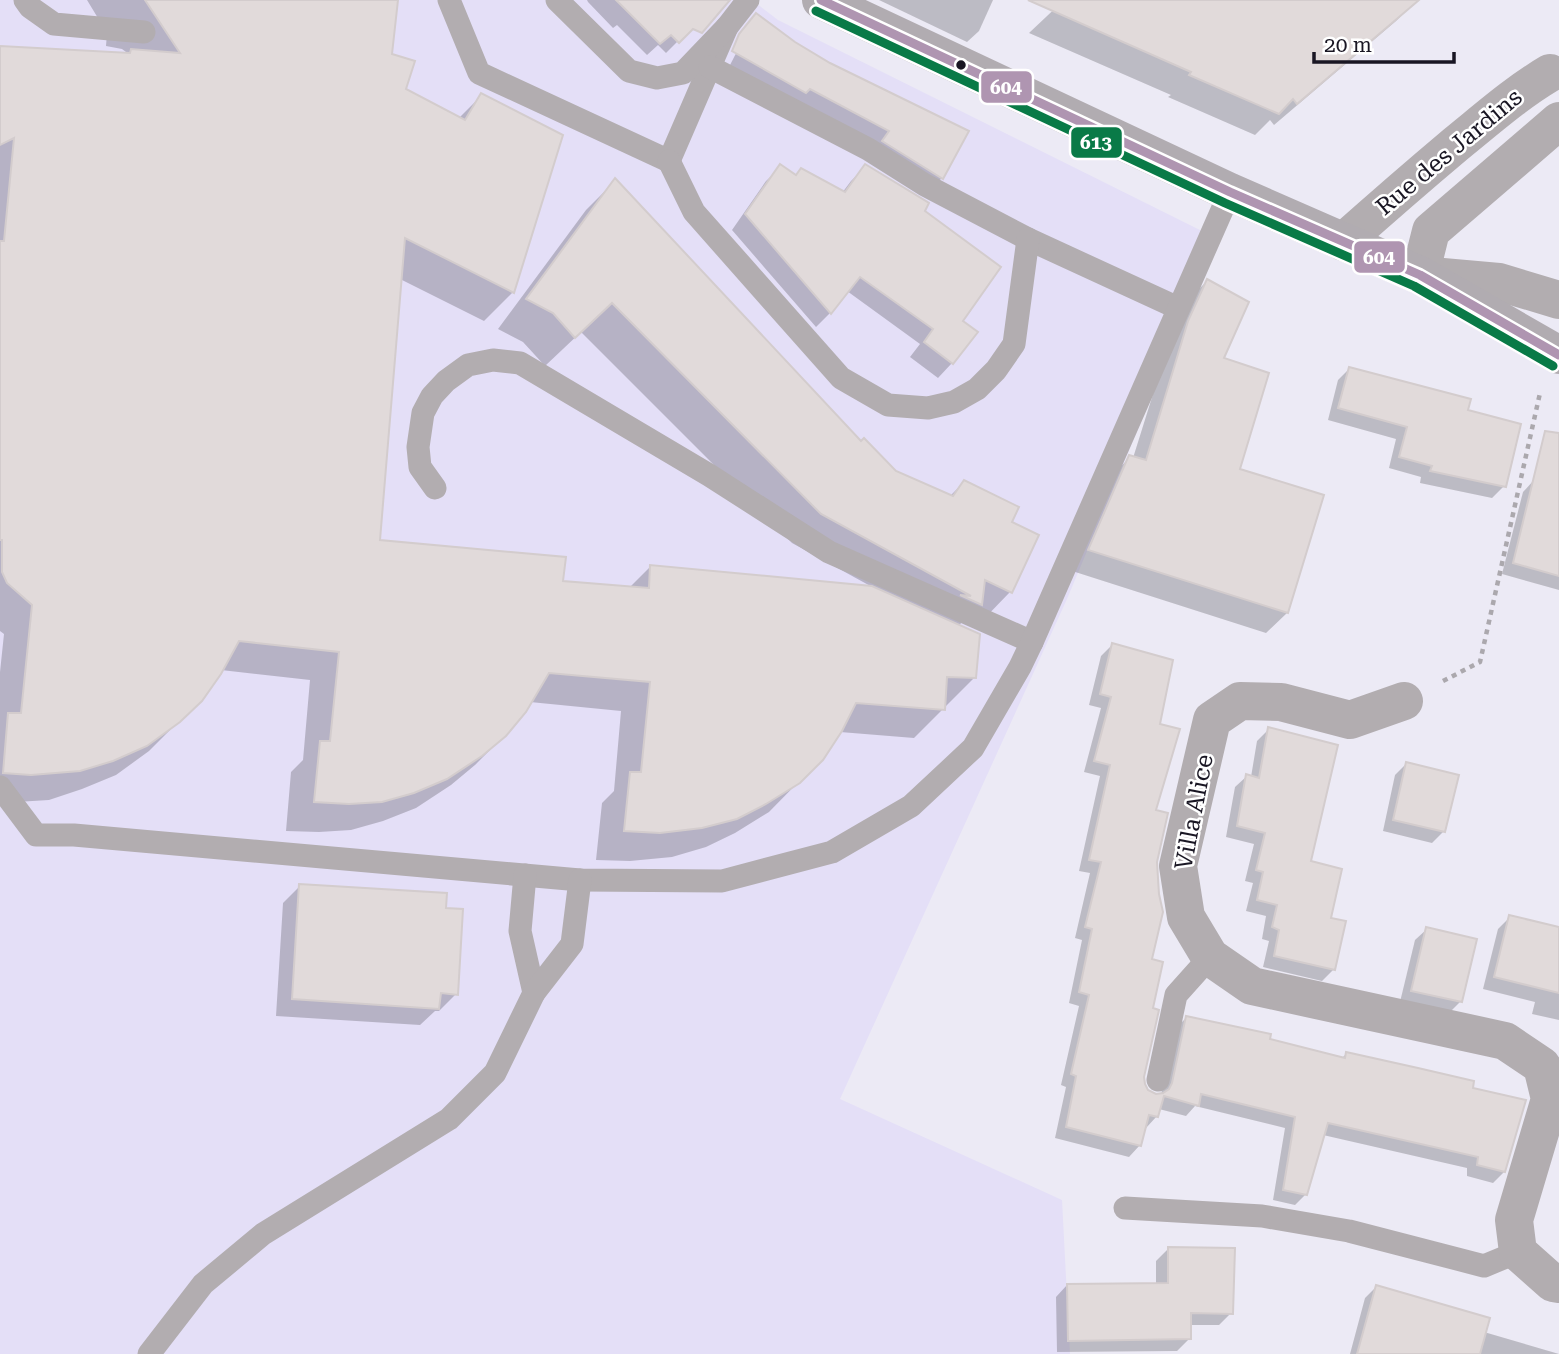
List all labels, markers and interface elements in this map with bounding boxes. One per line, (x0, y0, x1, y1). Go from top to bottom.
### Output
scale bar (1314, 21, 1454, 65)
text: 20 m (1324, 33, 1372, 57)
unlabelled marker (954, 58, 968, 72)
line badge: 604 (980, 70, 1033, 104)
text: 604 (990, 76, 1022, 99)
street label: Rue des Jardins (1370, 83, 1528, 221)
line badge: 613 (1070, 126, 1123, 159)
text: 613 (1080, 131, 1112, 154)
line badge: 604 (1353, 240, 1406, 274)
text: 604 (1363, 246, 1395, 269)
street label: Villa Alice (1169, 752, 1219, 872)

